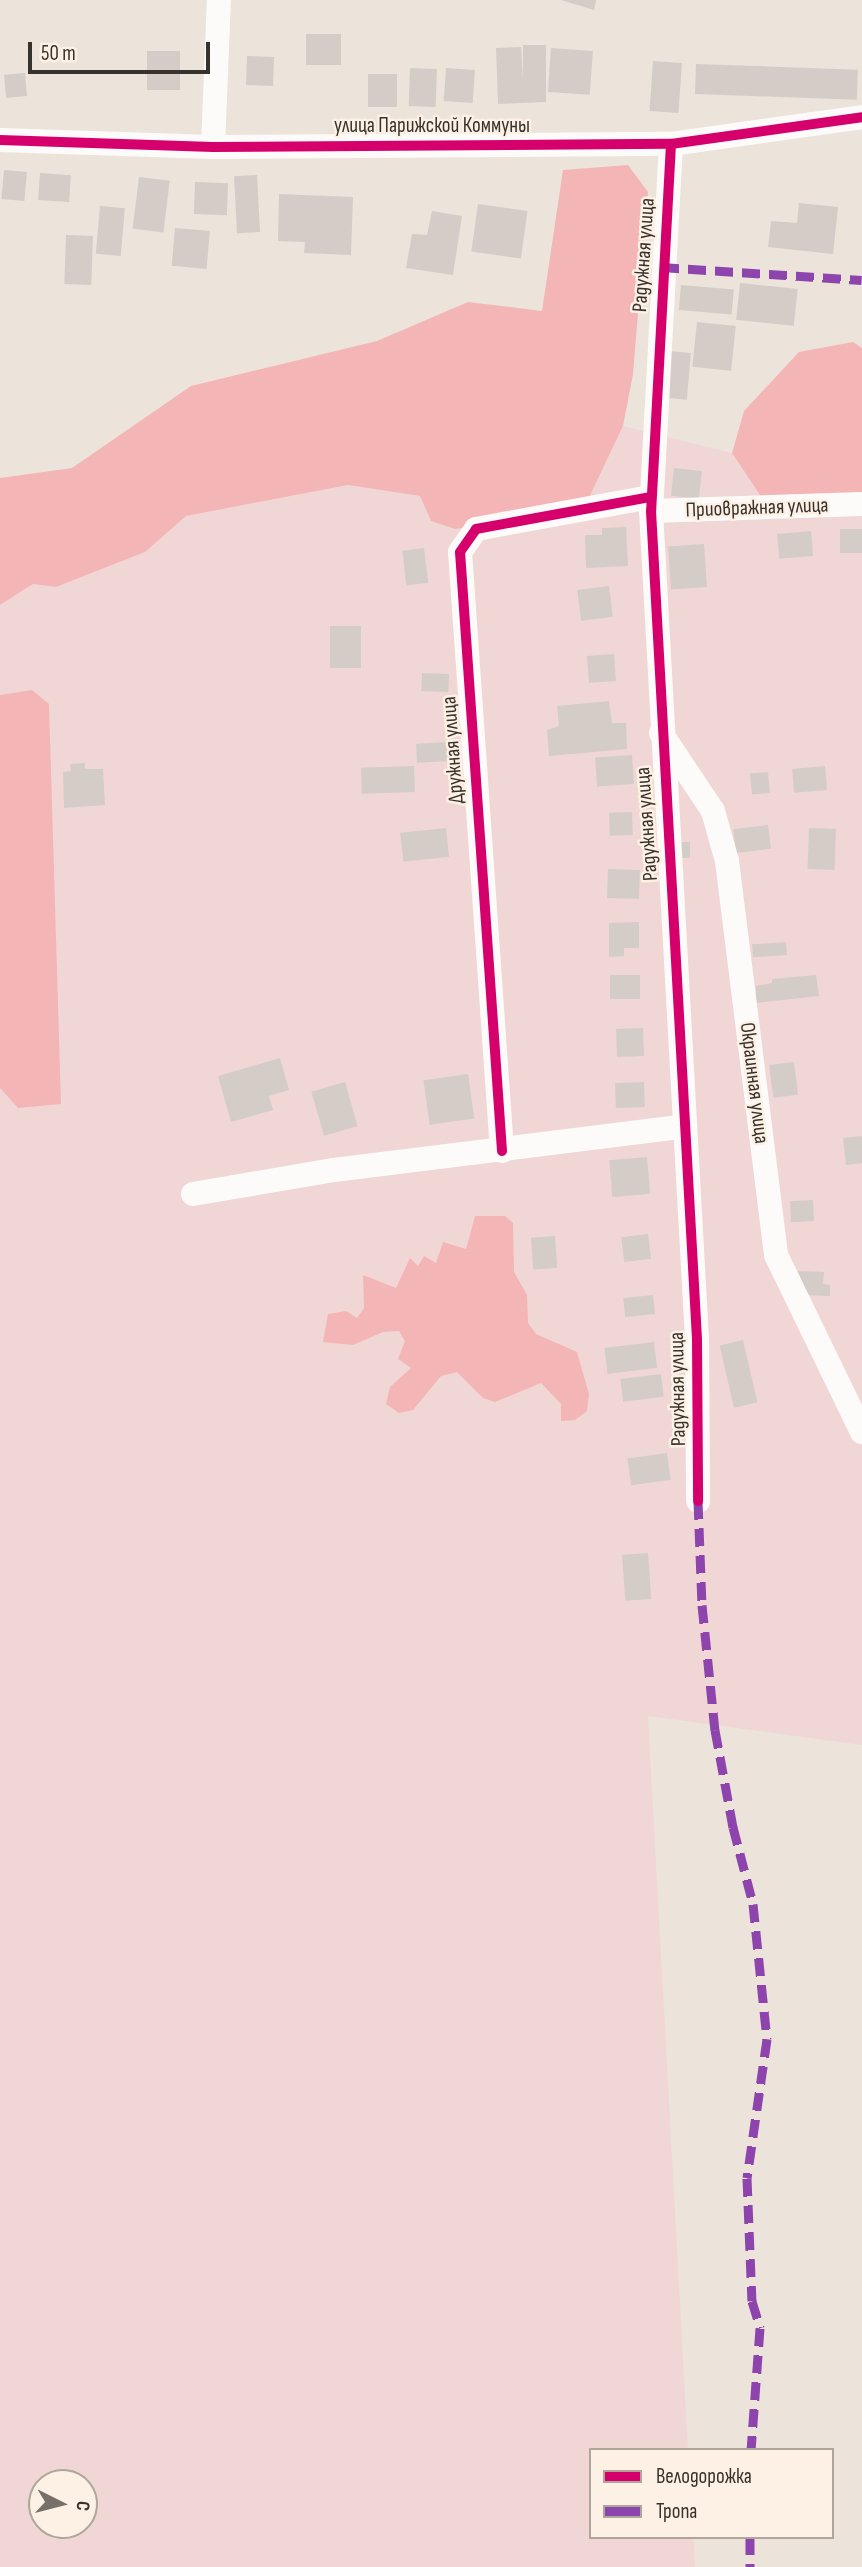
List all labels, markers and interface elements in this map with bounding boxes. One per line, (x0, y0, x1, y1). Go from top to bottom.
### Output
scale bar (32, 28, 214, 72)
text: 50 m (41, 41, 76, 66)
street label: улица Парижской Коммуны (334, 113, 530, 139)
street label: Радужная улица (627, 197, 661, 313)
street label: Приовражная улица (685, 493, 829, 523)
street label: Дружная улица (437, 696, 469, 804)
street label: Радужная улица (630, 766, 664, 882)
street label: Окраинная улица (734, 1021, 774, 1145)
street label: Радужная улица (664, 1332, 692, 1446)
legend (589, 2448, 834, 2539)
text: Велодорожка (656, 2464, 752, 2489)
north arrow (28, 2469, 98, 2539)
text: Тропа (656, 2499, 697, 2524)
text: С (70, 2500, 94, 2512)

